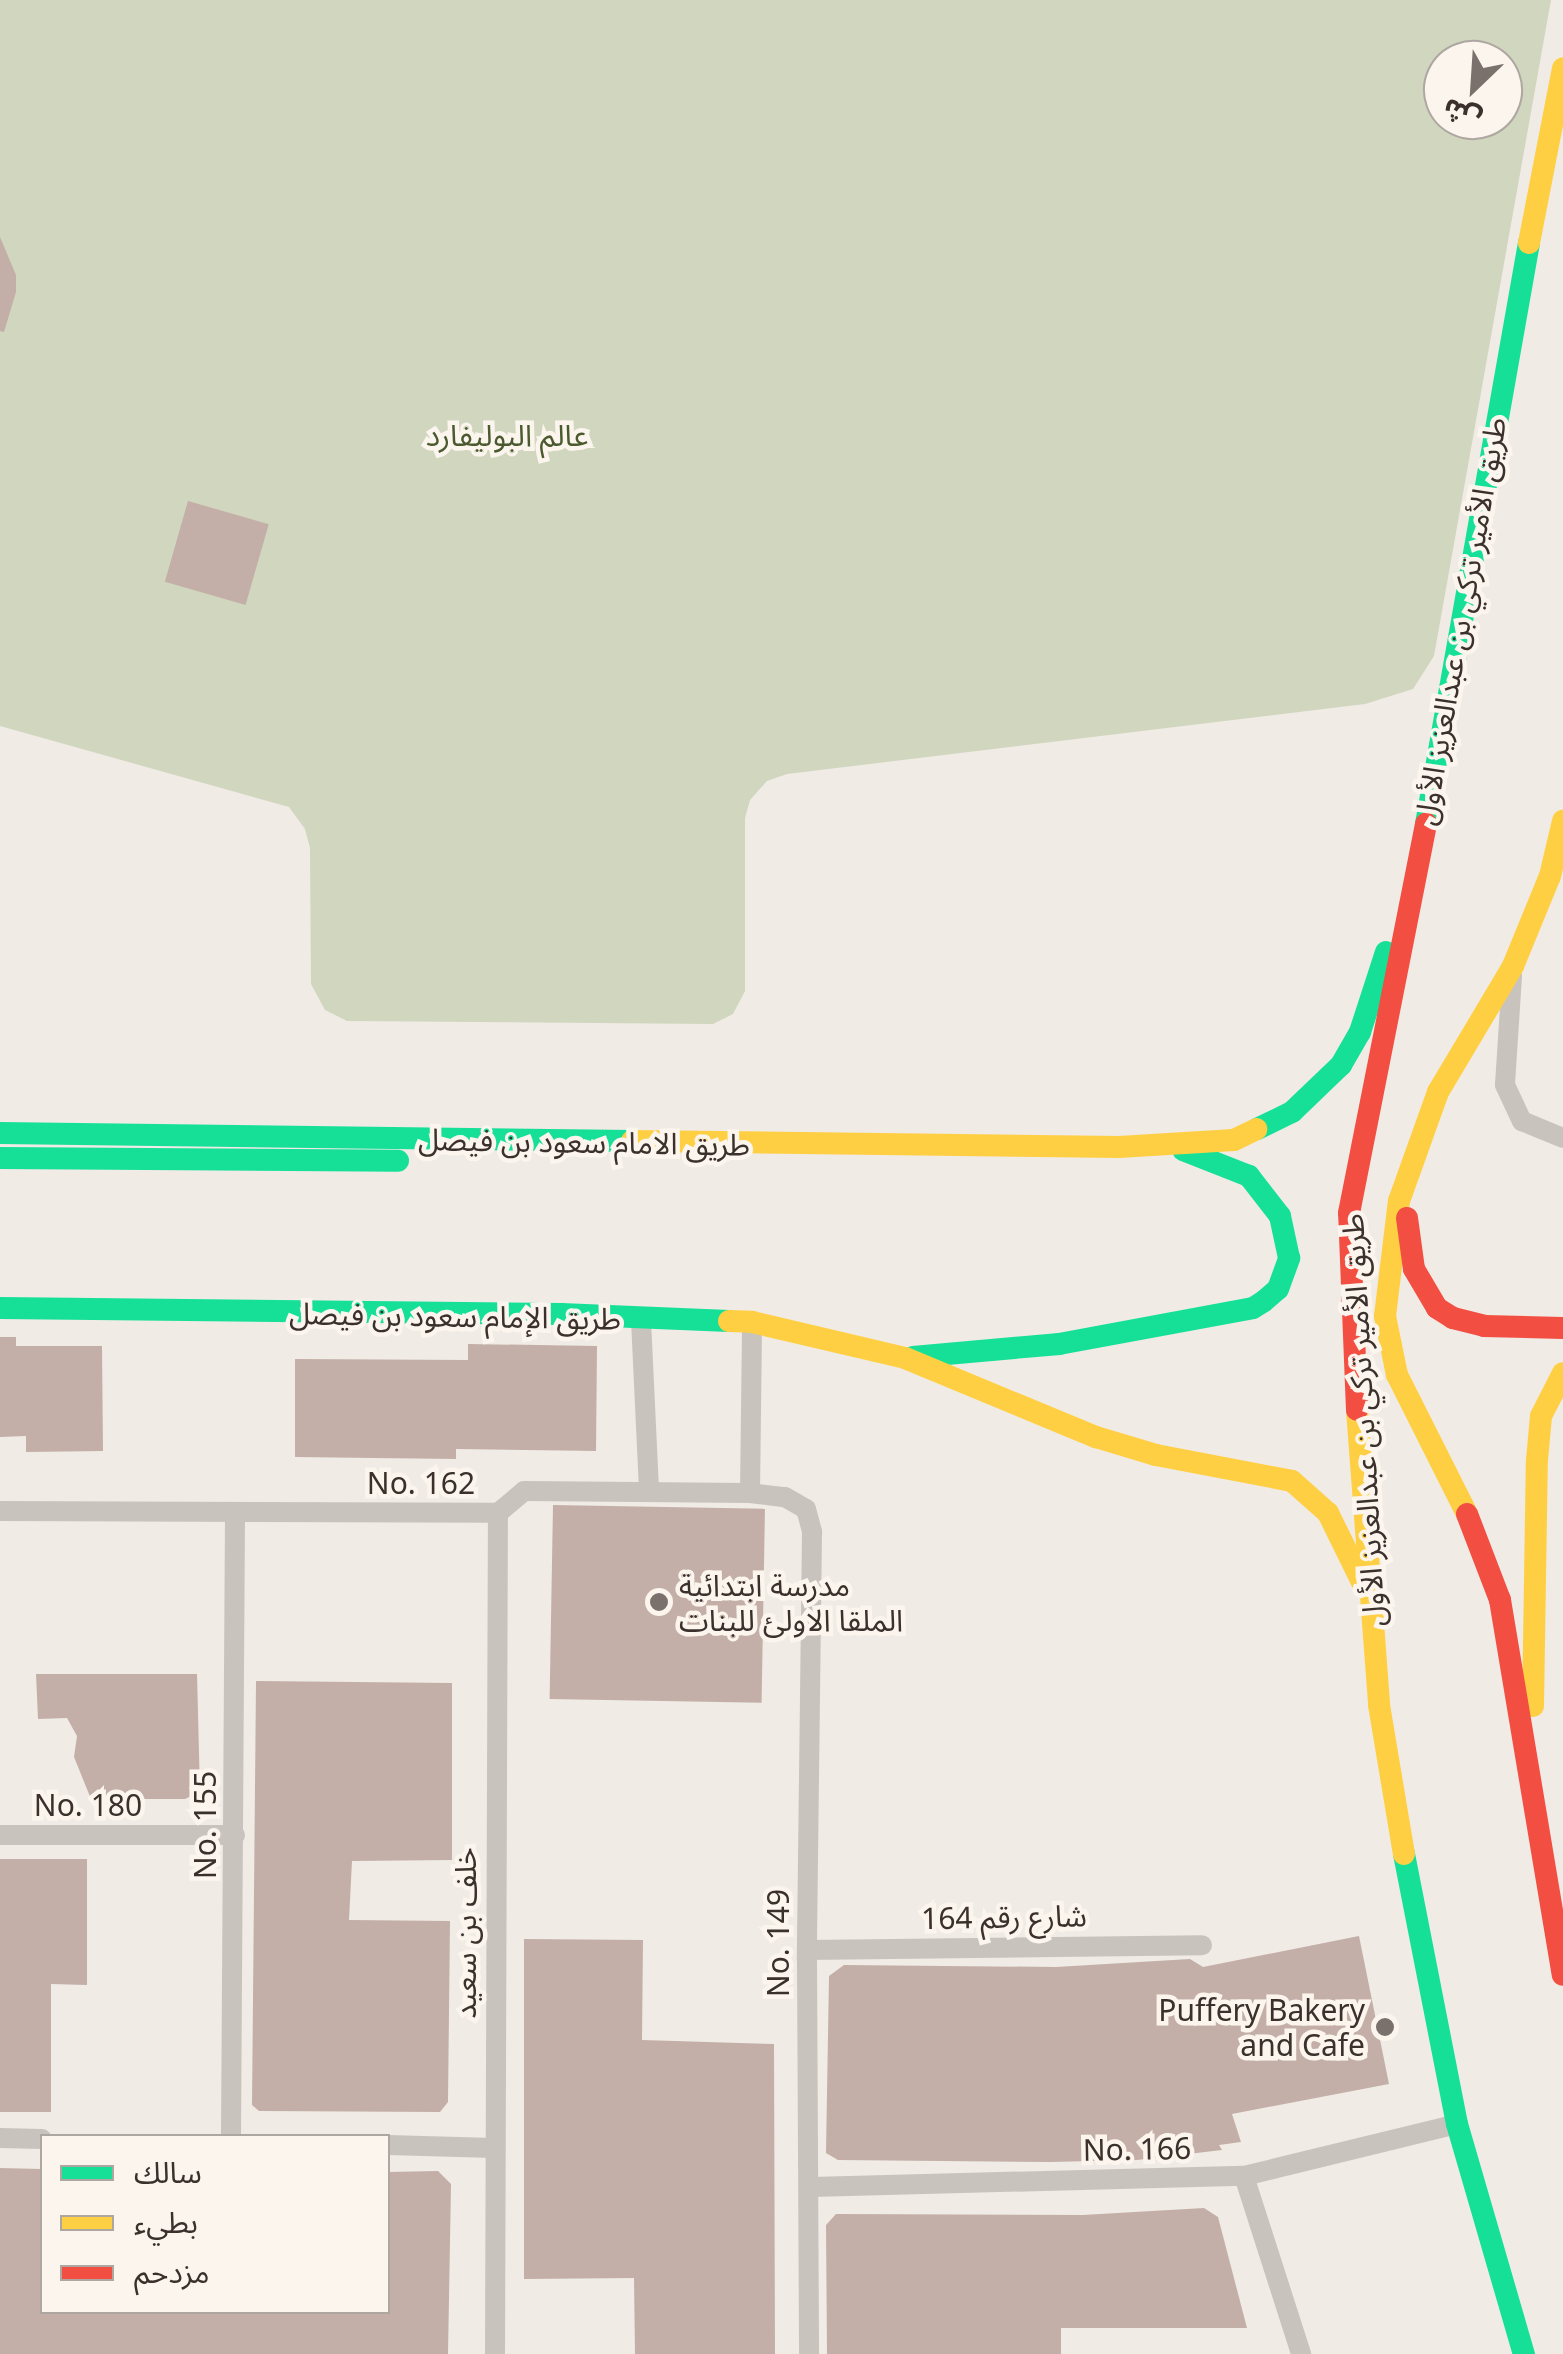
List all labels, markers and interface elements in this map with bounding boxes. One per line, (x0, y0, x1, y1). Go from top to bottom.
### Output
north arrow (1423, 40, 1523, 140)
text: ش (1436, 90, 1487, 141)
street label: طريق الأمير تركي بن عبدالعزيز الأول (1406, 414, 1514, 828)
park label: عالم البوليفارد (426, 417, 588, 453)
street label: طريق الامام سعود بن فيصل (418, 1121, 750, 1163)
street label: طريق الأمير تركي بن عبدالعزيز الأول (1334, 1213, 1392, 1627)
street label: طريق الإمام سعود بن فيصل (289, 1295, 621, 1337)
street label: No. 162 (367, 1465, 475, 1501)
place label: مدرسة ابتدائية الملقا الاولئ للبنات (679, 1567, 903, 1638)
marker: مدرسة ابتدائية الملقا الاولئ للبنات (648, 1591, 670, 1613)
street label: No. 155 (187, 1771, 223, 1879)
street label: No. 180 (34, 1787, 142, 1823)
street label: خلف بن سعيد (447, 1847, 483, 2019)
street label: No. 149 (760, 1889, 796, 1997)
street label: شارع رقم 164 (921, 1898, 1087, 1936)
place label: Puffery Bakery and Cafe (1158, 1992, 1365, 2062)
marker: Puffery Bakery and Cafe (1374, 2016, 1396, 2038)
street label: No. 166 (1083, 2130, 1191, 2168)
legend (40, 2134, 390, 2314)
text: سالك (134, 2151, 202, 2192)
text: بطيء (134, 2201, 198, 2242)
text: مزدحم (134, 2251, 210, 2292)

